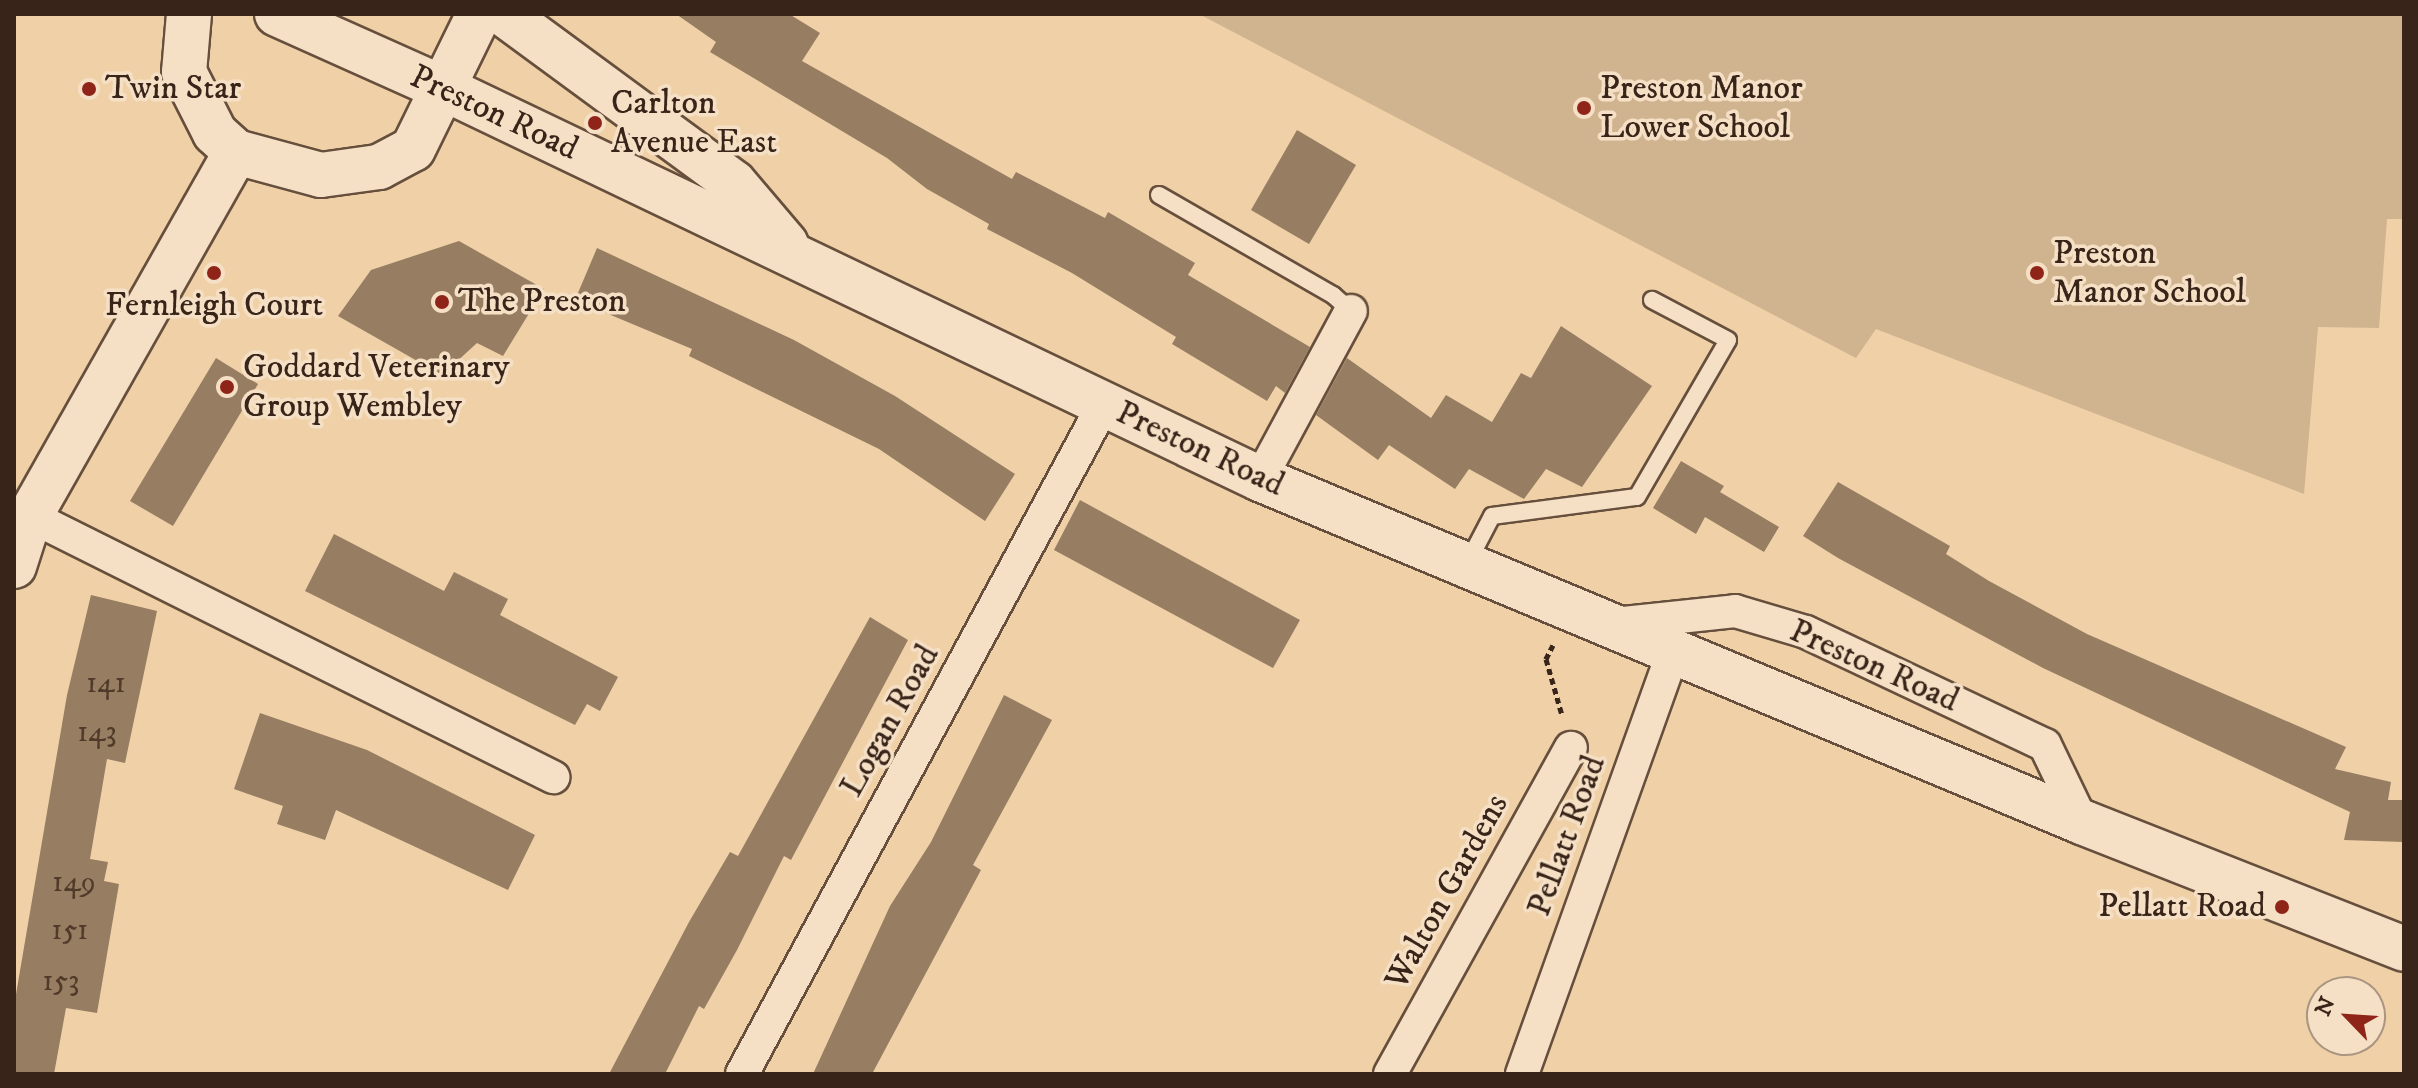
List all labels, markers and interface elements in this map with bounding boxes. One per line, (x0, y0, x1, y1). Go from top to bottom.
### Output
street label: Preston Road (403, 56, 585, 170)
place label: Preston Manor Lower School (1600, 68, 1803, 148)
place label: Twin Star (105, 69, 241, 109)
marker: Twin Star (80, 80, 98, 98)
place label: Carlton Avenue East (611, 83, 777, 162)
marker: Preston Manor Lower School (1575, 99, 1593, 117)
marker: Carlton Avenue East (586, 114, 604, 132)
place label: Preston Manor School (2053, 233, 2246, 312)
marker: Fernleigh Court (205, 264, 223, 282)
marker: Preston Manor School (2028, 264, 2046, 282)
place label: The Preston (458, 282, 626, 322)
place label: Fernleigh Court (105, 286, 323, 326)
marker: The Preston (433, 293, 451, 311)
place label: Goddard Veterinary Group Wembley (243, 347, 510, 426)
marker: Goddard Veterinary Group Wembley (218, 378, 236, 396)
street label: Preston Road (1109, 392, 1291, 506)
street label: Preston Road (1783, 611, 1965, 721)
street label: Logan Road (832, 638, 948, 804)
house number: 141 (86, 666, 126, 702)
house number: 143 (77, 715, 117, 751)
street label: Pellatt Road (1519, 750, 1615, 922)
street label: Walton Gardens (1377, 787, 1517, 997)
house number: 149 (52, 865, 96, 901)
place label: Pellatt Road (2098, 887, 2266, 927)
marker: Pellatt Road (2273, 898, 2291, 916)
house number: 151 (52, 913, 88, 949)
house number: 153 (43, 964, 79, 1000)
north arrow (2306, 976, 2386, 1056)
text: N (2310, 993, 2342, 1020)

